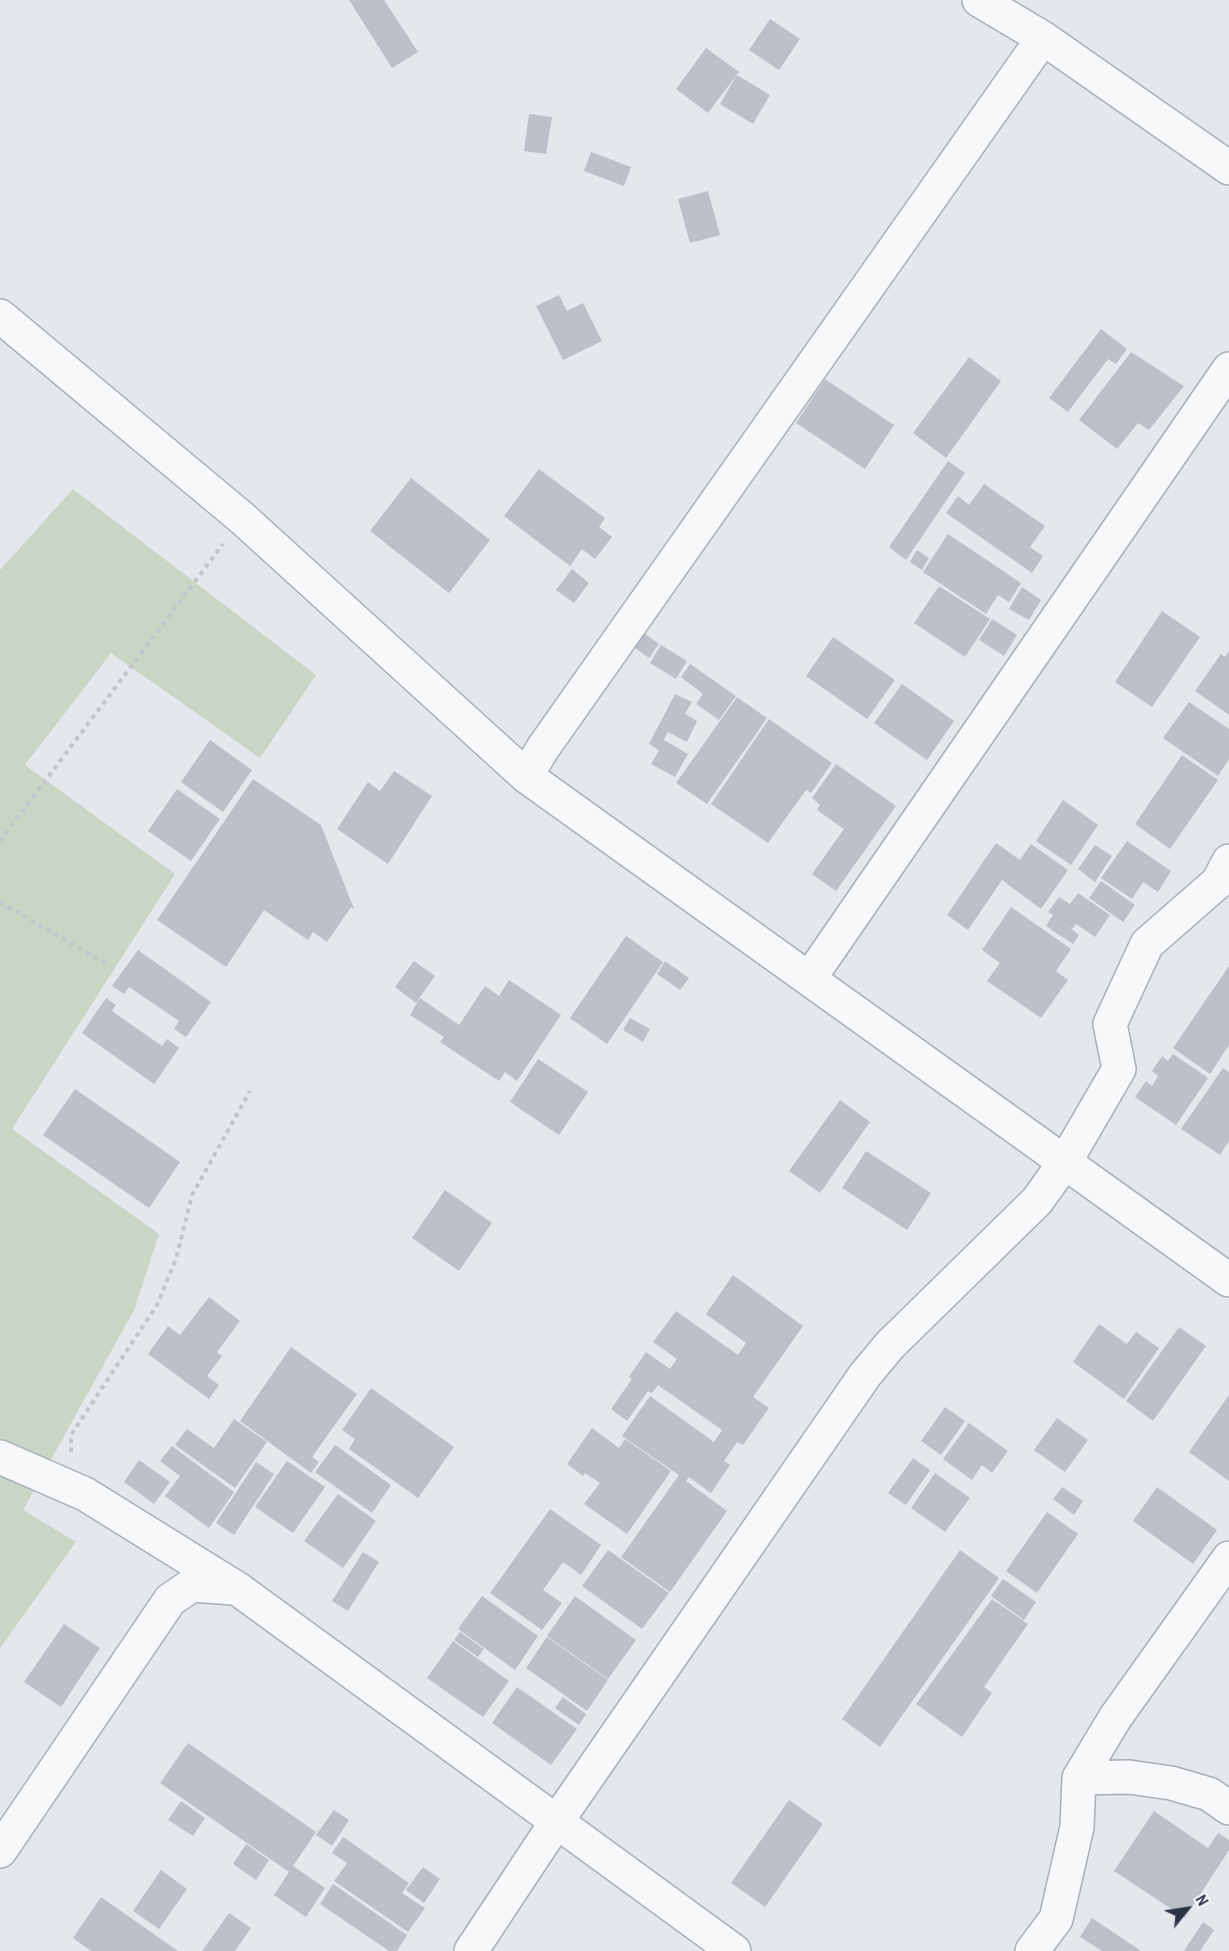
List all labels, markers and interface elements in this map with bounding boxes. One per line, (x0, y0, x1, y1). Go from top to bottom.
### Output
north arrow (1157, 1879, 1217, 1939)
text: N (1191, 1890, 1214, 1910)

